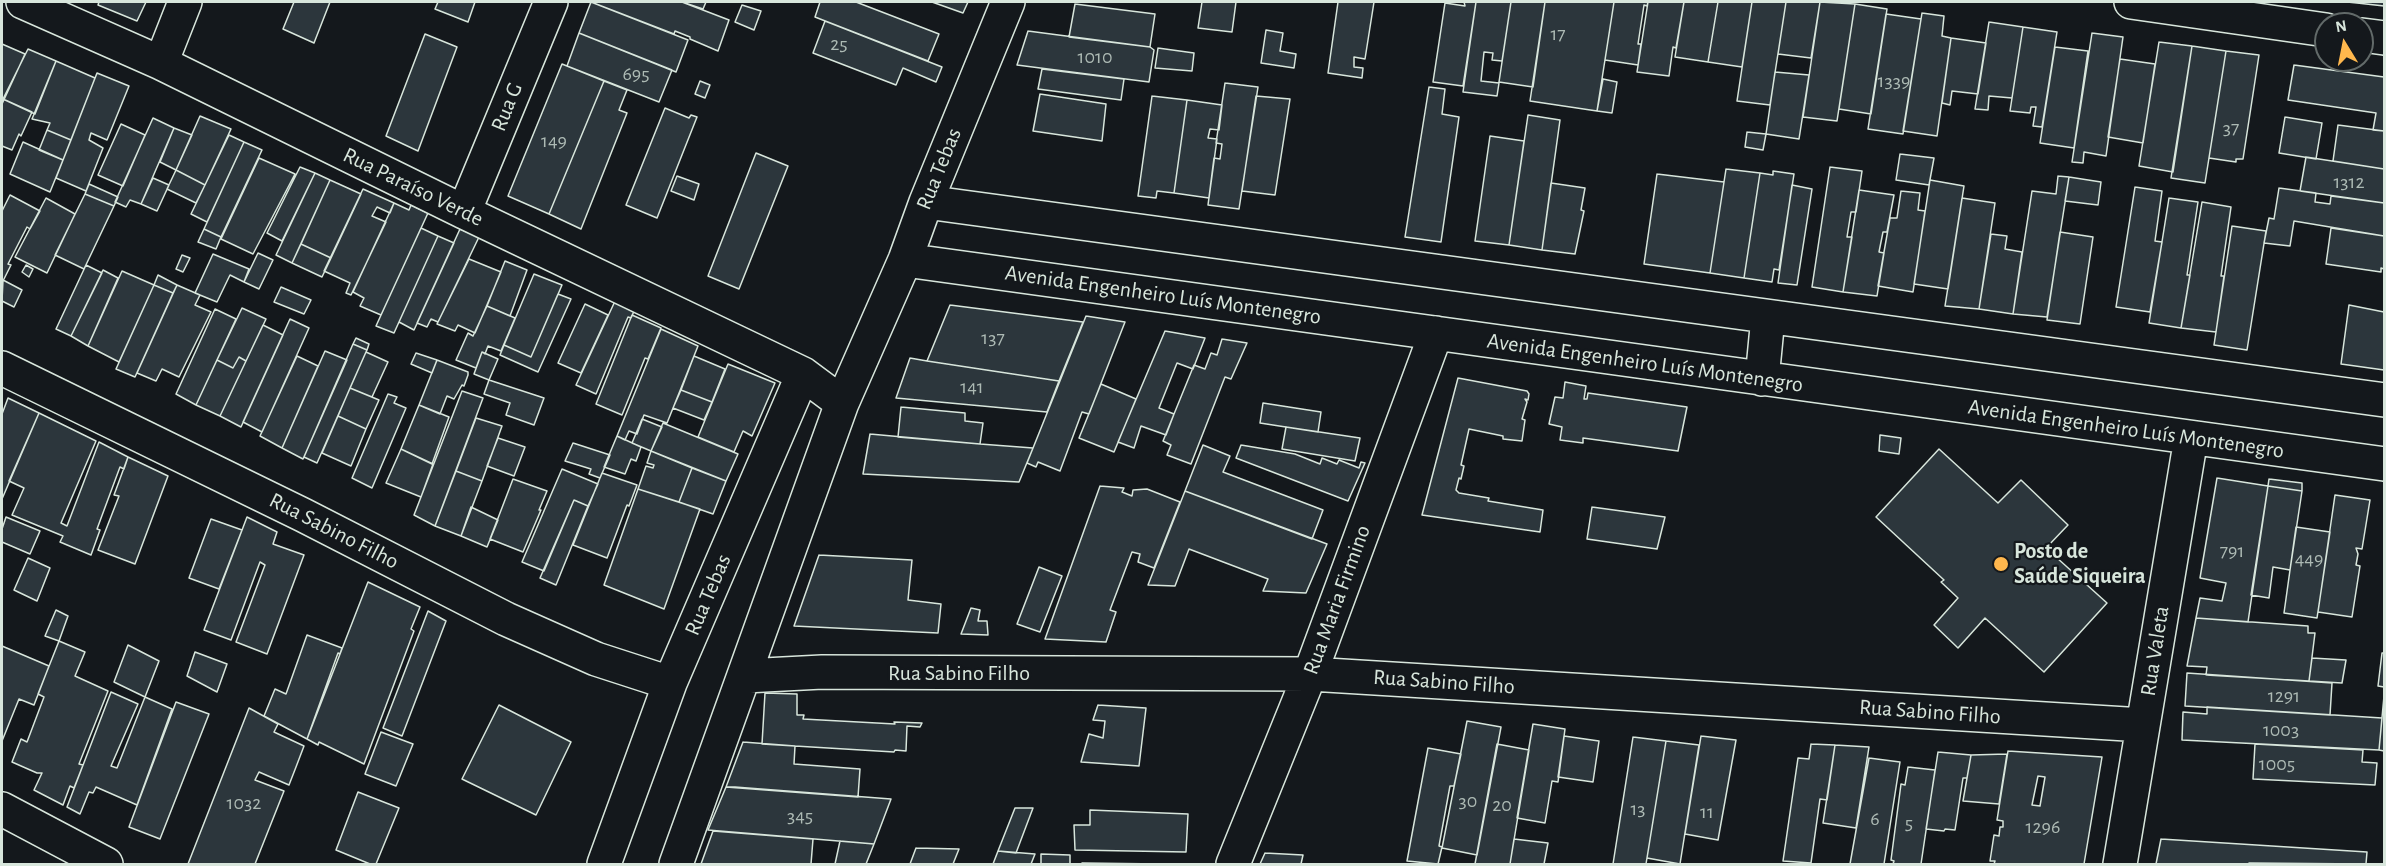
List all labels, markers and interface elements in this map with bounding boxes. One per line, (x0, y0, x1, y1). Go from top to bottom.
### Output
north arrow (2314, 12, 2374, 72)
text: N (2334, 17, 2348, 35)
house number: 17 (1550, 22, 1566, 46)
house number: 25 (830, 32, 848, 56)
house number: 1010 (1078, 45, 1112, 69)
house number: 695 (622, 62, 650, 86)
house number: 1339 (1878, 69, 1910, 93)
street label: Rua G (485, 79, 529, 135)
house number: 37 (2223, 116, 2239, 140)
street label: Rua Tebas (911, 124, 967, 214)
house number: 149 (541, 129, 567, 153)
street label: Rua Paraíso Verde (339, 142, 487, 232)
house number: 1312 (2333, 170, 2365, 194)
street label: Avenida Engenheiro Luís Montenegro (1003, 260, 1323, 330)
house number: 137 (981, 326, 1005, 350)
street label: Avenida Engenheiro Luís Montenegro (1485, 328, 1805, 398)
house number: 141 (960, 375, 984, 399)
street label: Avenida Engenheiro Luís Montenegro (1966, 394, 2286, 464)
street label: Rua Sabino Filho (265, 487, 403, 575)
street label: Rua Maria Firmino (1298, 522, 1376, 678)
place label: Posto de Saúde Siqueira (2014, 538, 2146, 590)
house number: 791 (2220, 539, 2244, 563)
house number: 449 (2295, 547, 2323, 571)
street label: Rua Tebas (679, 550, 737, 640)
marker: Posto de Saúde Siqueira (1992, 555, 2010, 573)
street label: Rua Valeta (2135, 604, 2175, 698)
street label: Rua Sabino Filho (888, 660, 1030, 686)
street label: Rua Sabino Filho (1372, 664, 1516, 700)
house number: 1291 (2268, 684, 2300, 708)
street label: Rua Sabino Filho (1858, 694, 2002, 730)
house number: 1003 (2263, 718, 2299, 742)
house number: 1005 (2259, 752, 2295, 776)
house number: 30 (1459, 789, 1477, 813)
house number: 1032 (227, 791, 261, 815)
house number: 20 (1492, 793, 1512, 817)
house number: 13 (1630, 797, 1646, 821)
house number: 11 (1700, 800, 1714, 824)
house number: 345 (787, 804, 813, 828)
house number: 6 (1870, 807, 1880, 831)
house number: 5 (1905, 811, 1913, 835)
house number: 1296 (2026, 815, 2060, 839)

